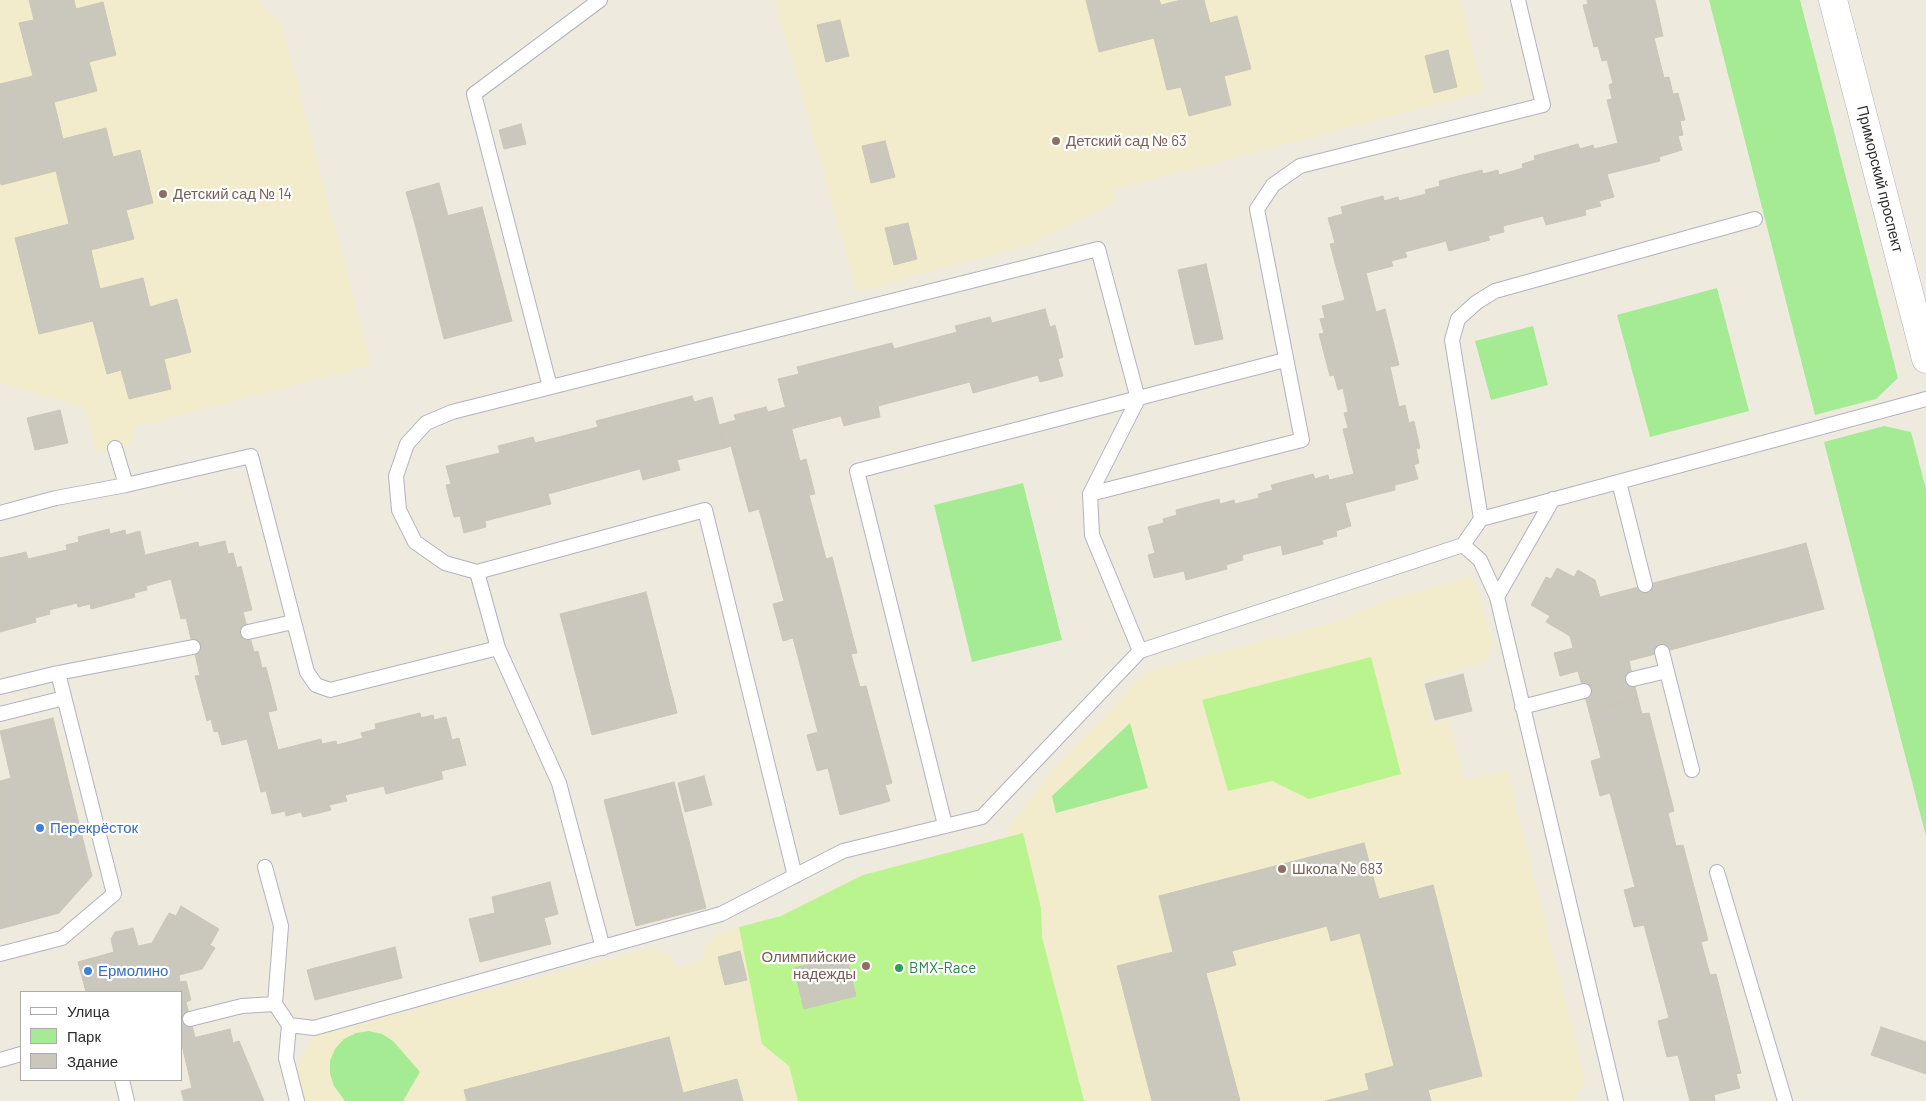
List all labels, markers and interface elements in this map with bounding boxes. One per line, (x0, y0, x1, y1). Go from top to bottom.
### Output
street label: Приморский проспект (1853, 104, 1907, 254)
place label: Детский сад № 63 (1066, 132, 1187, 150)
marker: Детский сад № 63 (1050, 135, 1062, 147)
place label: Детский сад № 14 (173, 185, 292, 203)
marker: Детский сад № 14 (157, 188, 169, 200)
place label: Перекрёсток (50, 819, 138, 837)
marker: Перекрёсток (34, 822, 46, 834)
place label: Школа № 683 (1292, 860, 1383, 878)
marker: Школа № 683 (1276, 863, 1288, 875)
place label: Олимпийские надежды (761, 948, 856, 983)
place label: BMX-Race (909, 959, 976, 977)
marker: Олимпийские надежды (860, 960, 872, 972)
place label: Ермолино (98, 962, 168, 980)
marker: BMX-Race (893, 962, 905, 974)
marker: Ермолино (82, 965, 94, 977)
legend (20, 991, 182, 1081)
text: Улица (67, 1002, 110, 1020)
text: Парк (67, 1027, 101, 1045)
text: Здание (67, 1052, 118, 1070)

